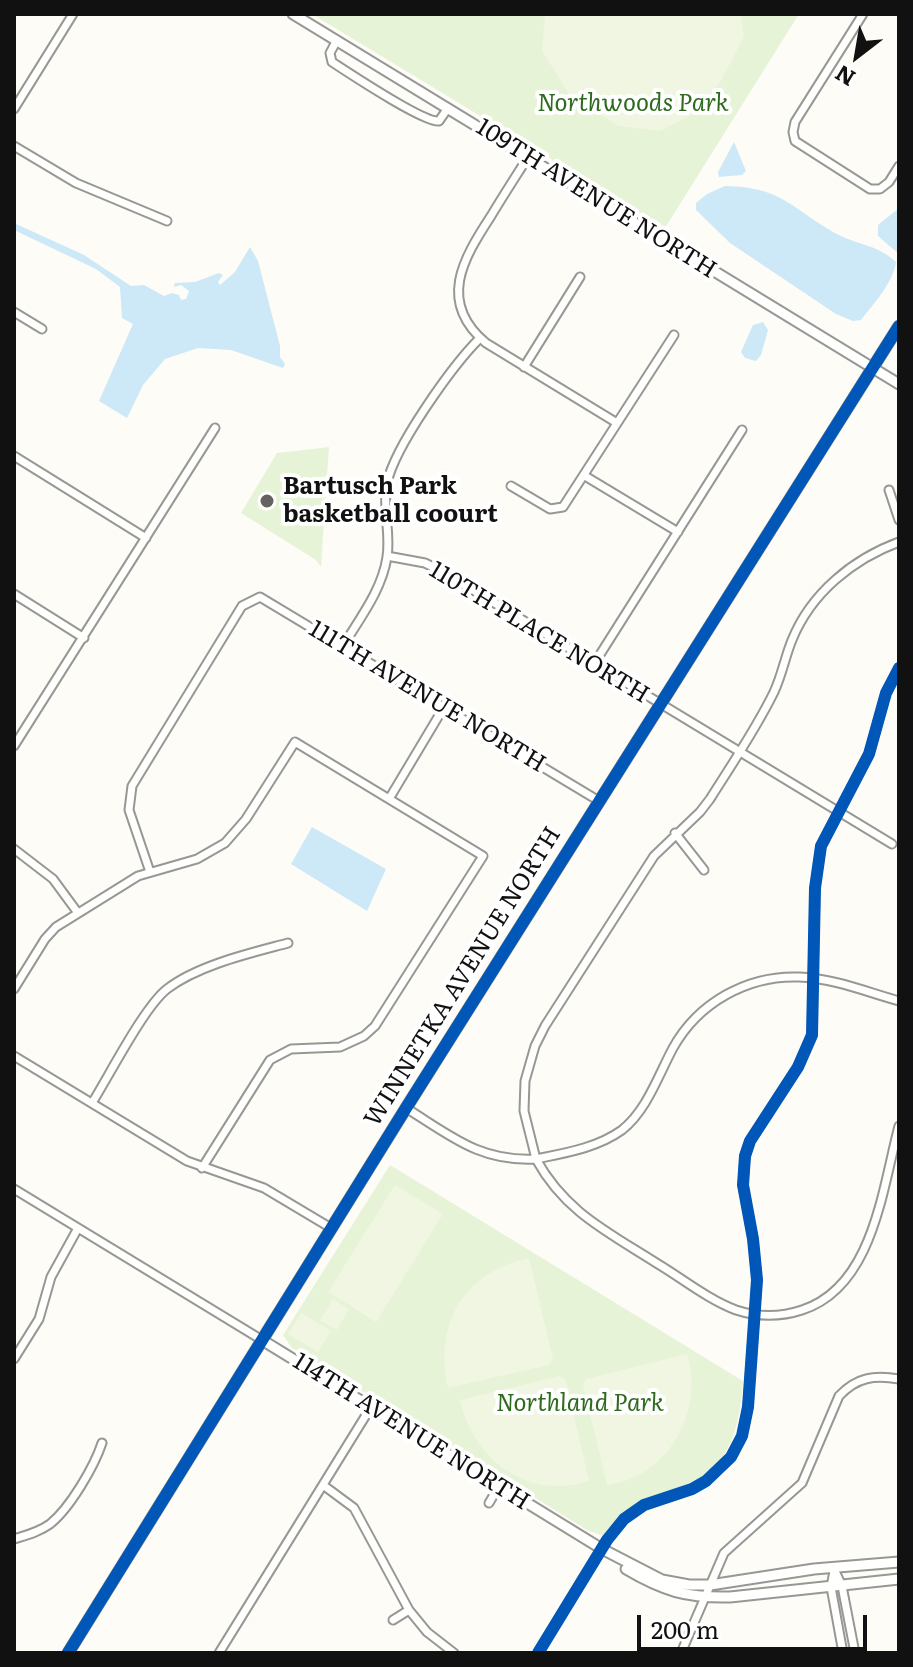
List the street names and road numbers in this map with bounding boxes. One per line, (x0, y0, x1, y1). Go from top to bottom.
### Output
street label: 109TH AVENUE NORTH (471, 113, 721, 285)
street label: 110TH PLACE NORTH (424, 556, 654, 710)
street label: 111TH AVENUE NORTH (303, 615, 551, 779)
street label: WINNETKA AVENUE NORTH (359, 822, 567, 1132)
street label: 114TH AVENUE NORTH (287, 1347, 535, 1517)

